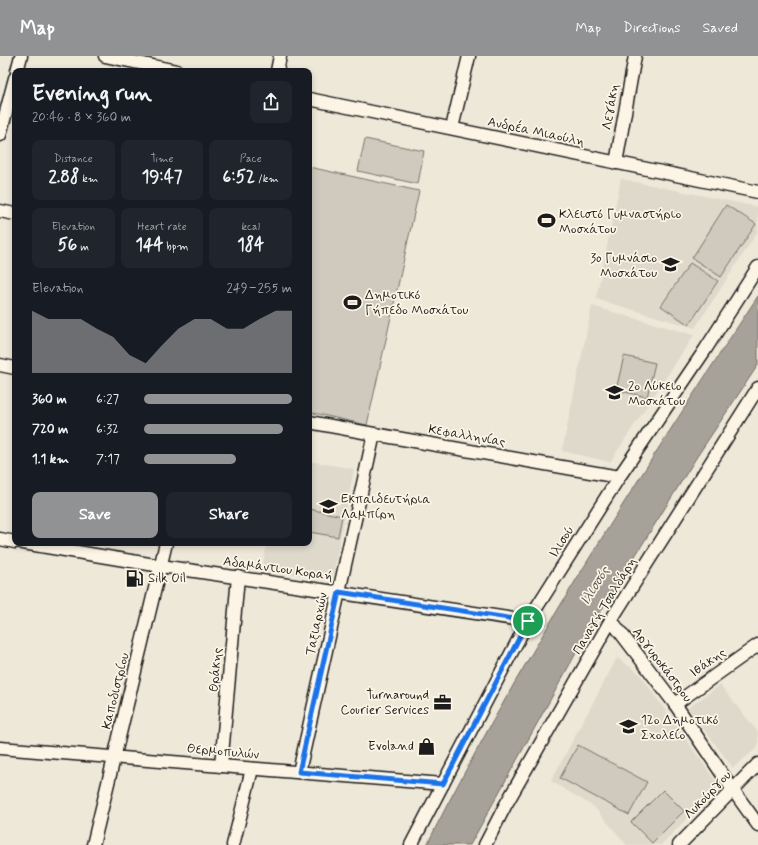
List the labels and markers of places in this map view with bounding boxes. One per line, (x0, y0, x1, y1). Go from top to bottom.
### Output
place label: Κλειστό Γυμναστήριο Μοσχάτου (559, 206, 681, 238)
sports icon: Κλειστό Γυμναστήριο Μοσχάτου (536, 211, 556, 231)
place label: 3o Γυμνάσιο Μοσχάτου (590, 250, 657, 282)
school or university icon: 3o Γυμνάσιο Μοσχάτου (660, 255, 680, 275)
place label: Δημοτικό Γήπεδο Μοσχάτου (365, 287, 469, 319)
sports icon: Δημοτικό Γήπεδο Μοσχάτου (342, 292, 362, 312)
place label: 2ο Λύκειο Μοσχάτου (628, 378, 685, 410)
school or university icon: 2ο Λύκειο Μοσχάτου (605, 383, 625, 403)
place label: Εκπαιδευτήρια Λαμπίρη (341, 491, 431, 523)
school or university icon: Εκπαιδευτήρια Λαμπίρη (318, 496, 338, 516)
fuel station icon: Silk Oil (125, 568, 145, 588)
place label: Silk Oil (148, 570, 186, 587)
pin (511, 604, 545, 638)
place label: Turnaround Courier Services (341, 687, 429, 719)
office icon: Turnaround Courier Services (432, 692, 452, 712)
place label: 12ο Δημοτικό Σχολείο (641, 712, 719, 744)
school or university icon: 12ο Δημοτικό Σχολείο (618, 717, 638, 737)
shop icon: Evoland (417, 736, 437, 756)
place label: Evoland (368, 738, 414, 755)

